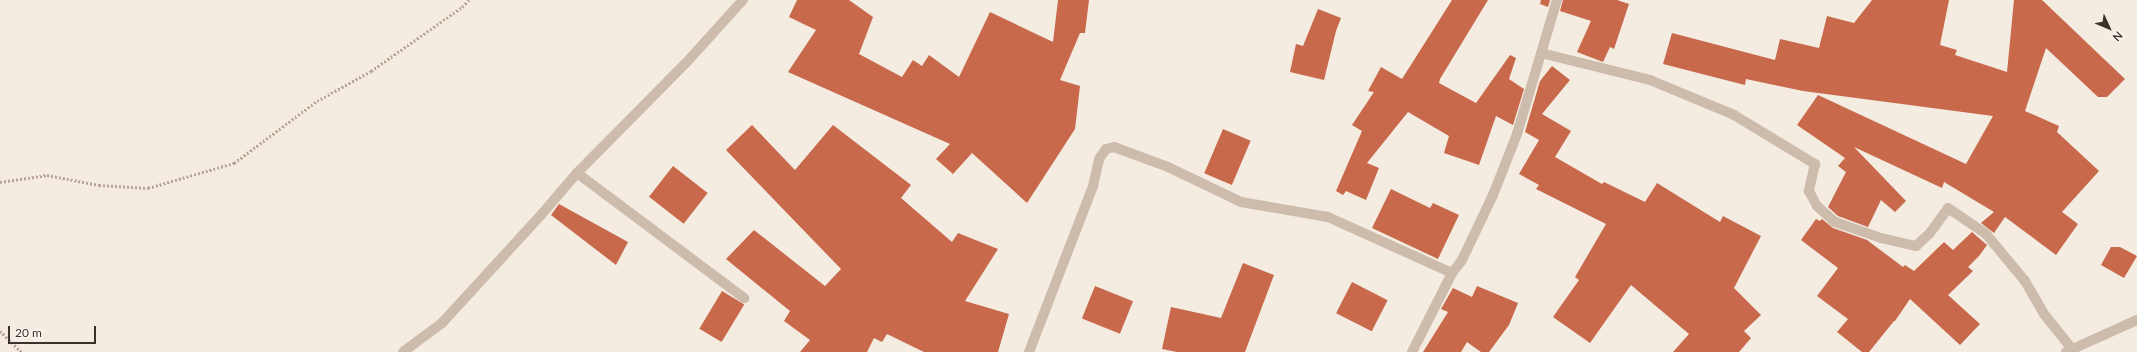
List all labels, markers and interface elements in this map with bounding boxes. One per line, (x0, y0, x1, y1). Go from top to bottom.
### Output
north arrow (2089, 8, 2129, 48)
text: N (2110, 29, 2126, 44)
scale bar (10, 318, 98, 344)
text: 20 m (15, 325, 42, 340)

